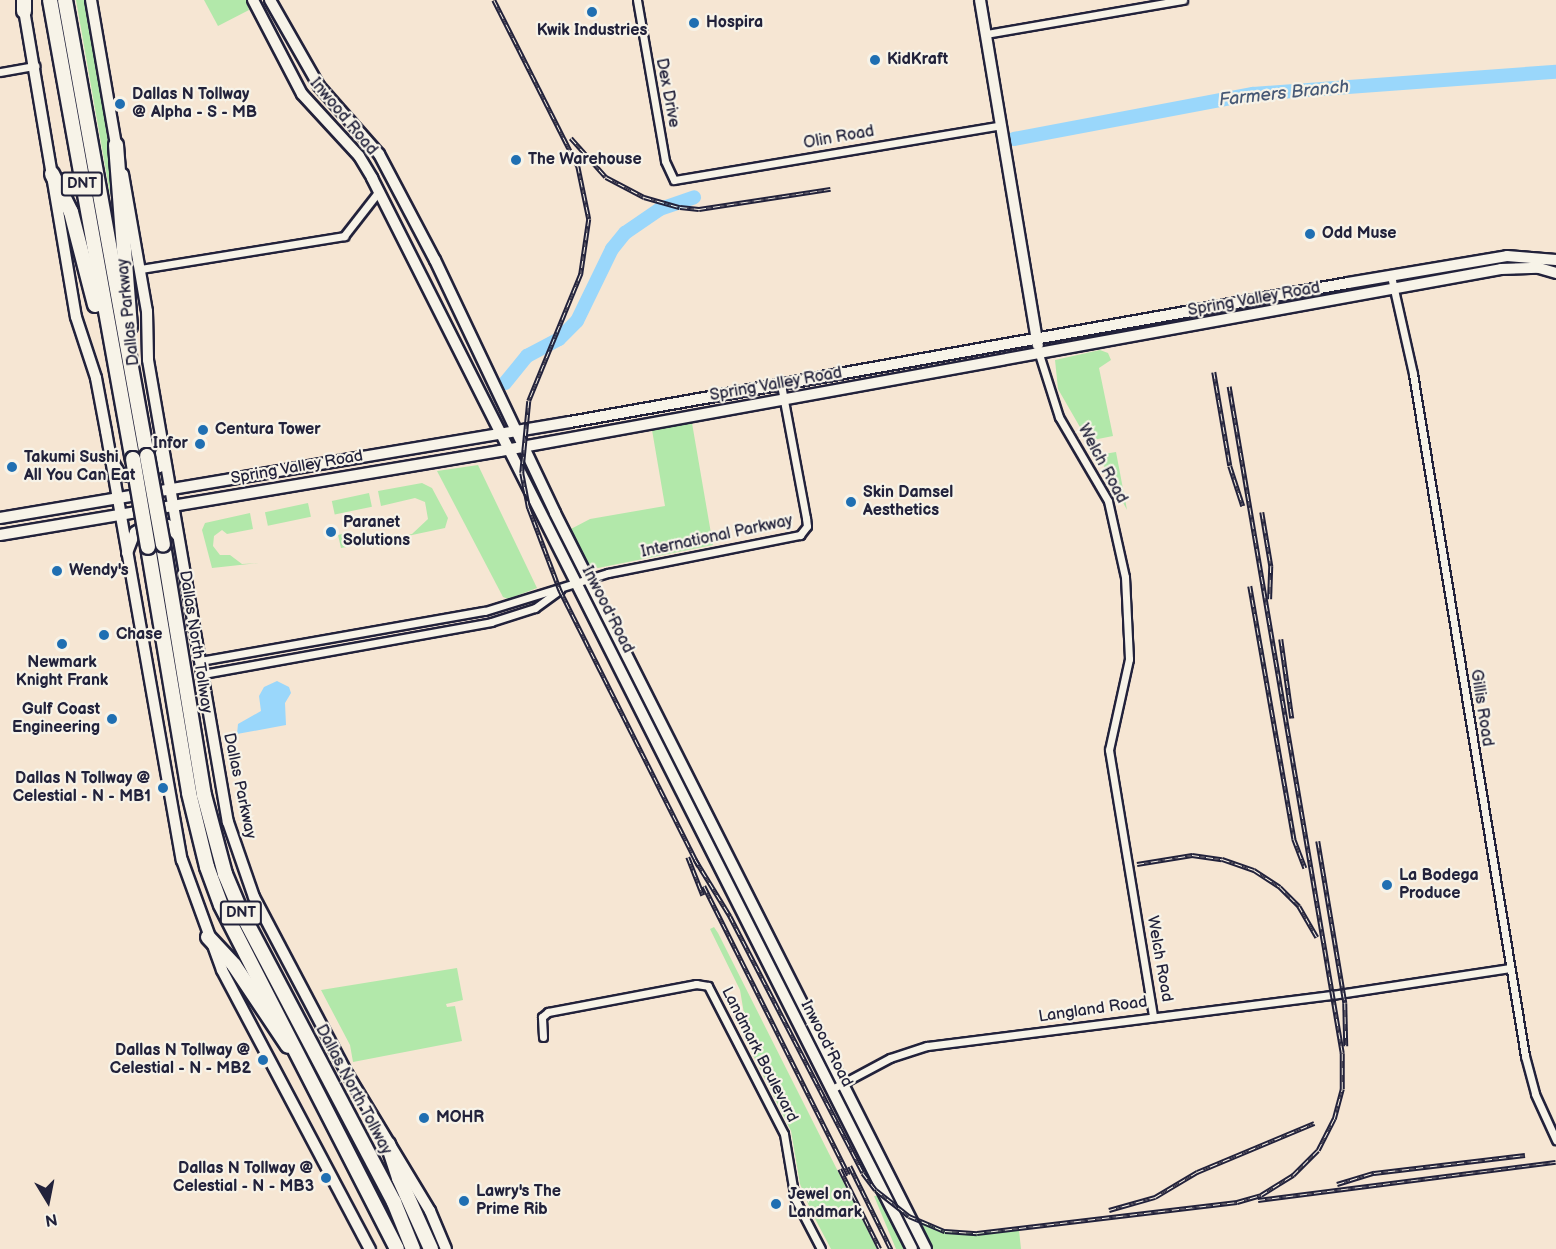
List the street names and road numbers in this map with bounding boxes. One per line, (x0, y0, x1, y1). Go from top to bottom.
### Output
street label: Dex Drive (651, 57, 683, 129)
street label: Inwood Road (305, 75, 381, 159)
street label: Olin Road (802, 122, 876, 154)
road number: DNT (60, 172, 104, 196)
street label: Dallas Parkway (114, 257, 144, 367)
street label: Spring Valley Road (1186, 279, 1322, 321)
street label: Spring Valley Road (708, 364, 844, 406)
street label: Welch Road (1073, 421, 1131, 507)
street label: Spring Valley Road (229, 447, 365, 489)
street label: International Parkway (639, 512, 795, 562)
street label: Inwood Road (577, 563, 637, 657)
street label: Dallas North Tollway (174, 569, 216, 715)
street label: Gillis Road (1465, 668, 1497, 748)
street label: Dallas Parkway (218, 731, 260, 841)
road number: DNT (218, 901, 264, 925)
street label: Welch Road (1142, 914, 1176, 1004)
street label: Landmark Boulevard (717, 984, 801, 1126)
street label: Langland Road (1037, 993, 1149, 1027)
street label: Inwood Road (796, 997, 856, 1091)
street label: Dallas North Tollway (310, 1021, 396, 1159)

